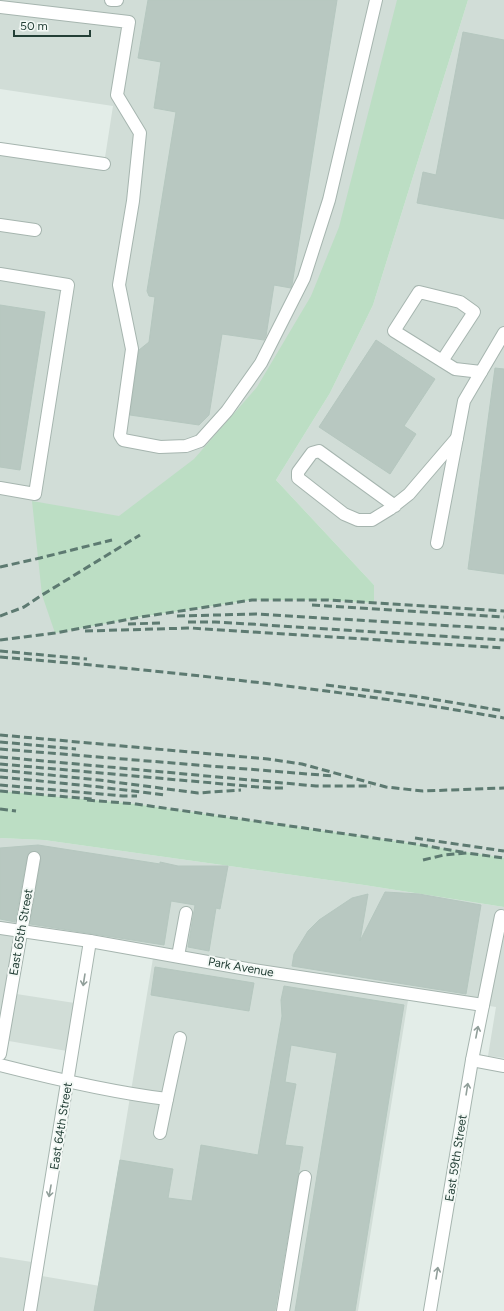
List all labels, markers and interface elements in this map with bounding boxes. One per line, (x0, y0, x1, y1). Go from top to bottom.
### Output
scale bar (14, 12, 90, 38)
text: 50 m (20, 19, 48, 33)
street label: East 65th Street (6, 887, 36, 976)
street label: Park Avenue (207, 954, 275, 980)
one-way arrow (80, 973, 88, 986)
one-way arrow (474, 1026, 482, 1039)
street label: East 64th Street (47, 1081, 75, 1171)
one-way arrow (463, 1083, 471, 1096)
street label: East 59th Street (442, 1113, 470, 1202)
one-way arrow (46, 1184, 54, 1197)
one-way arrow (433, 1266, 441, 1279)

